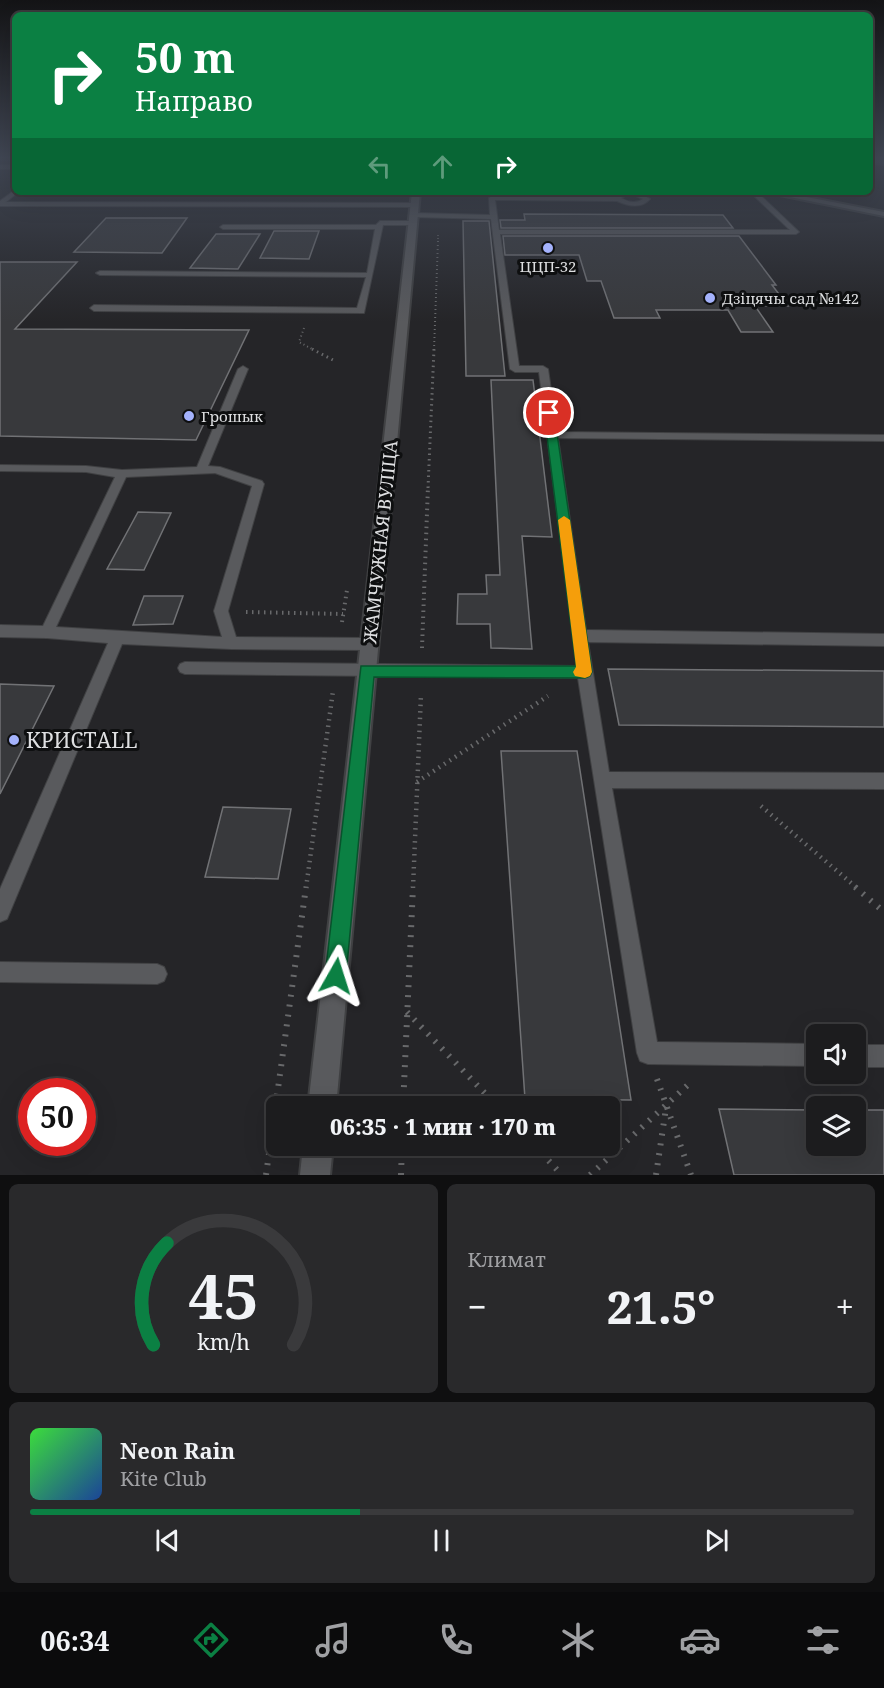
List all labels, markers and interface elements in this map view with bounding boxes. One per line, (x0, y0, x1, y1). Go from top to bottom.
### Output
text: 50 m (135, 28, 235, 85)
icon: right (36, 36, 114, 114)
text: Направо (135, 82, 253, 119)
icon: left (363, 150, 396, 183)
icon: ahead (426, 150, 459, 183)
icon: right (489, 150, 522, 183)
marker: ЦЦП-32 (541, 241, 555, 255)
place label: ЦЦП-32 (520, 256, 576, 276)
place label: Дзіцячы сад №142 (722, 288, 859, 308)
marker: Дзіцячы сад №142 (703, 291, 717, 305)
pin (523, 387, 574, 438)
icon: arrive (532, 396, 565, 429)
place label: Грошык (201, 406, 263, 426)
marker: Грошык (182, 409, 196, 423)
street label: ЖАМЧУЖНАЯ ВУЛІЦА (357, 439, 403, 646)
place label: КРИСТАLL (26, 726, 137, 754)
marker: КРИСТАLL (7, 733, 21, 747)
position arrow (304, 944, 368, 1008)
map controls (806, 1024, 866, 1156)
button: sound (806, 1024, 866, 1084)
speed limit sign: 50 (18, 1078, 96, 1156)
button: layers (806, 1096, 866, 1156)
text: 06:35 · 1 мин · 170 m (330, 1111, 556, 1141)
text: Климат (468, 1246, 546, 1273)
text: 45 (188, 1252, 259, 1337)
text: 21.5° (607, 1276, 715, 1337)
text: − (468, 1284, 487, 1329)
text: + (836, 1284, 854, 1329)
text: km/h (197, 1328, 250, 1357)
text: Neon Rain (120, 1435, 235, 1465)
text: Kite Club (120, 1465, 207, 1492)
icon: previous (151, 1524, 184, 1557)
icon: pause (425, 1524, 458, 1557)
icon: next (700, 1524, 733, 1557)
icon: directions (190, 1619, 232, 1661)
icon: music (312, 1619, 354, 1661)
icon: phone (435, 1619, 477, 1661)
icon: climate (557, 1619, 599, 1661)
icon: car (679, 1619, 721, 1661)
icon: filters (802, 1619, 844, 1661)
text: 06:34 (40, 1622, 109, 1659)

